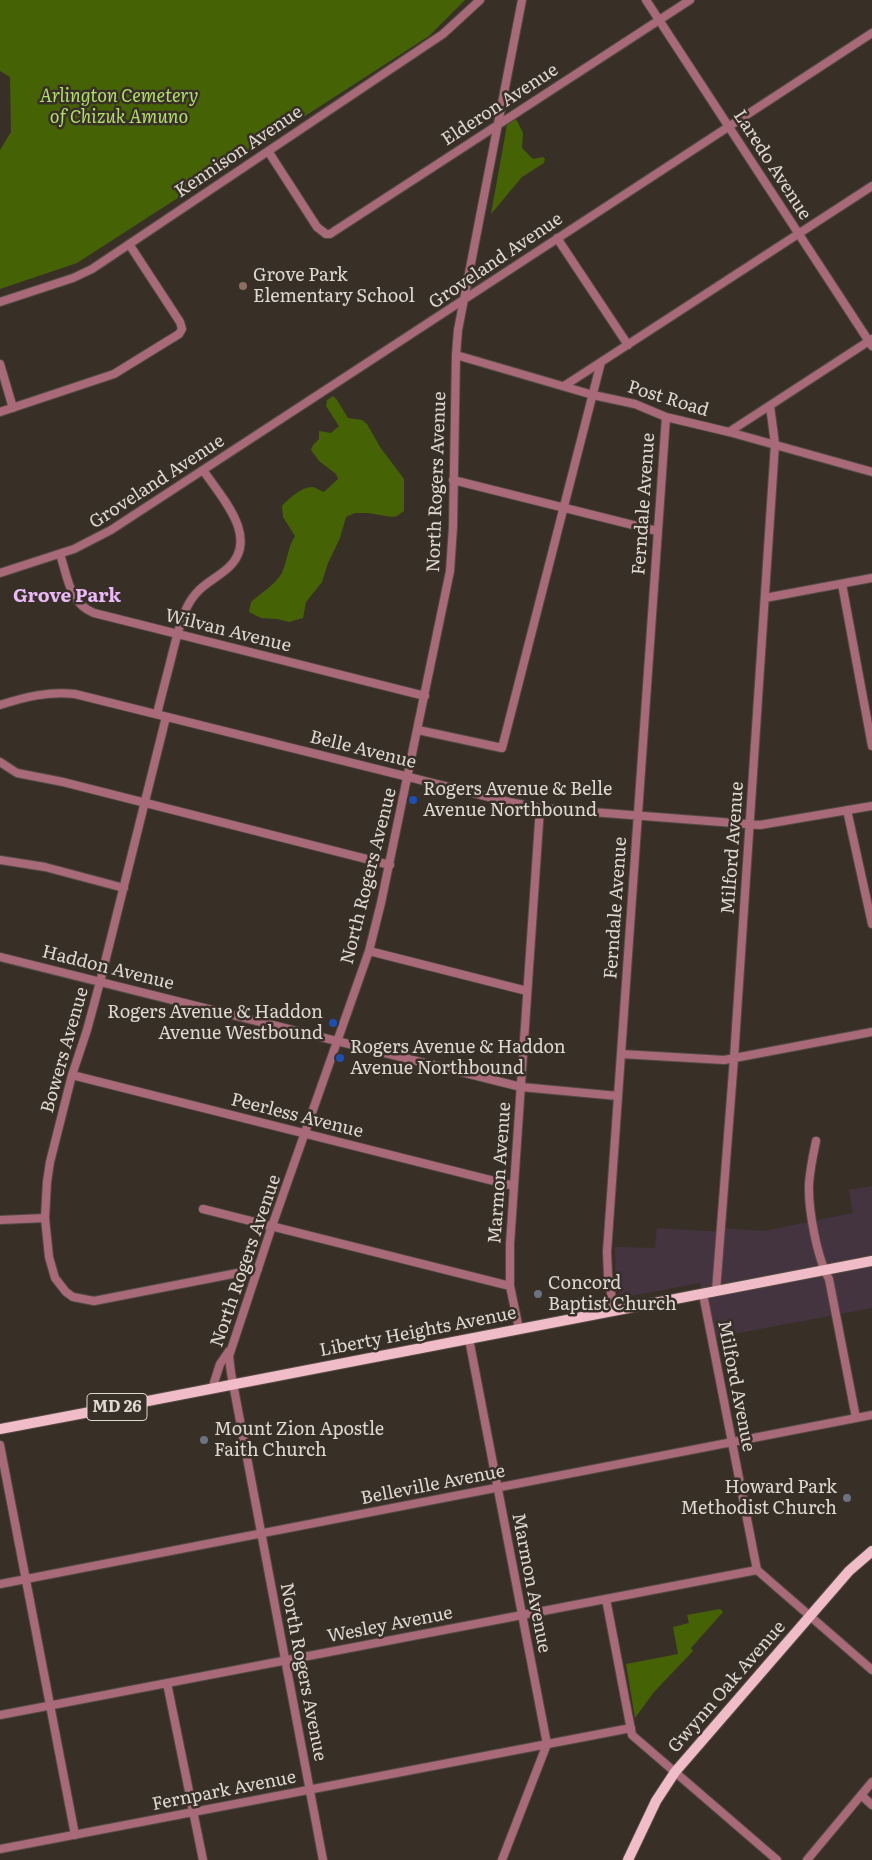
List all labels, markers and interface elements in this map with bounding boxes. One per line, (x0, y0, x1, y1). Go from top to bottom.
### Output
street label: Elderon Avenue (438, 59, 562, 151)
park label: Arlington Cemetery of Chizuk Amuno (39, 86, 199, 128)
street label: Kennison Avenue (171, 101, 307, 203)
street label: Laredo Avenue (728, 106, 816, 224)
street label: Groveland Avenue (425, 208, 567, 314)
place label: Grove Park Elementary School (253, 265, 415, 308)
marker: Grove Park Elementary School (237, 280, 249, 292)
street label: Post Road (625, 376, 711, 422)
street label: North Rogers Avenue (423, 391, 451, 573)
street label: Groveland Avenue (85, 430, 229, 534)
street label: Ferndale Avenue (628, 432, 660, 576)
district label: Grove Park (13, 585, 121, 607)
street label: Wilvan Avenue (163, 605, 293, 657)
street label: Belle Avenue (308, 726, 418, 774)
place label: Rogers Avenue & Belle Avenue Northbound (423, 779, 612, 822)
street label: Milford Avenue (718, 781, 748, 915)
street label: North Rogers Avenue (337, 786, 401, 966)
marker: Rogers Avenue & Belle Avenue Northbound (407, 794, 419, 806)
street label: Ferndale Avenue (600, 836, 632, 980)
street label: Haddon Avenue (40, 941, 176, 995)
street label: Bowers Avenue (37, 985, 93, 1115)
place label: Rogers Avenue & Haddon Avenue Westbound (107, 1002, 323, 1044)
marker: Rogers Avenue & Haddon Avenue Westbound (327, 1017, 339, 1029)
place label: Rogers Avenue & Haddon Avenue Northbound (350, 1037, 566, 1080)
marker: Rogers Avenue & Haddon Avenue Northbound (334, 1052, 346, 1064)
street label: Peerless Avenue (229, 1089, 365, 1143)
street label: Marmon Avenue (484, 1101, 516, 1245)
street label: North Rogers Avenue (206, 1172, 286, 1350)
place label: Concord Baptist Church (548, 1273, 677, 1316)
marker: Concord Baptist Church (532, 1288, 544, 1300)
street label: Liberty Heights Avenue (318, 1302, 518, 1362)
street label: Milford Avenue (713, 1319, 759, 1453)
road number: MD 26 (87, 1394, 147, 1420)
place label: Mount Zion Apostle Faith Church (214, 1419, 384, 1462)
marker: Mount Zion Apostle Faith Church (198, 1434, 210, 1446)
street label: Belleville Avenue (359, 1460, 507, 1510)
place label: Howard Park Methodist Church (680, 1477, 837, 1520)
marker: Howard Park Methodist Church (841, 1492, 853, 1504)
street label: Marmon Avenue (507, 1511, 555, 1655)
street label: North Rogers Avenue (275, 1581, 331, 1763)
street label: Wesley Avenue (325, 1602, 455, 1648)
street label: Gwynn Oak Avenue (664, 1617, 790, 1757)
street label: Fernpark Avenue (150, 1766, 298, 1816)

